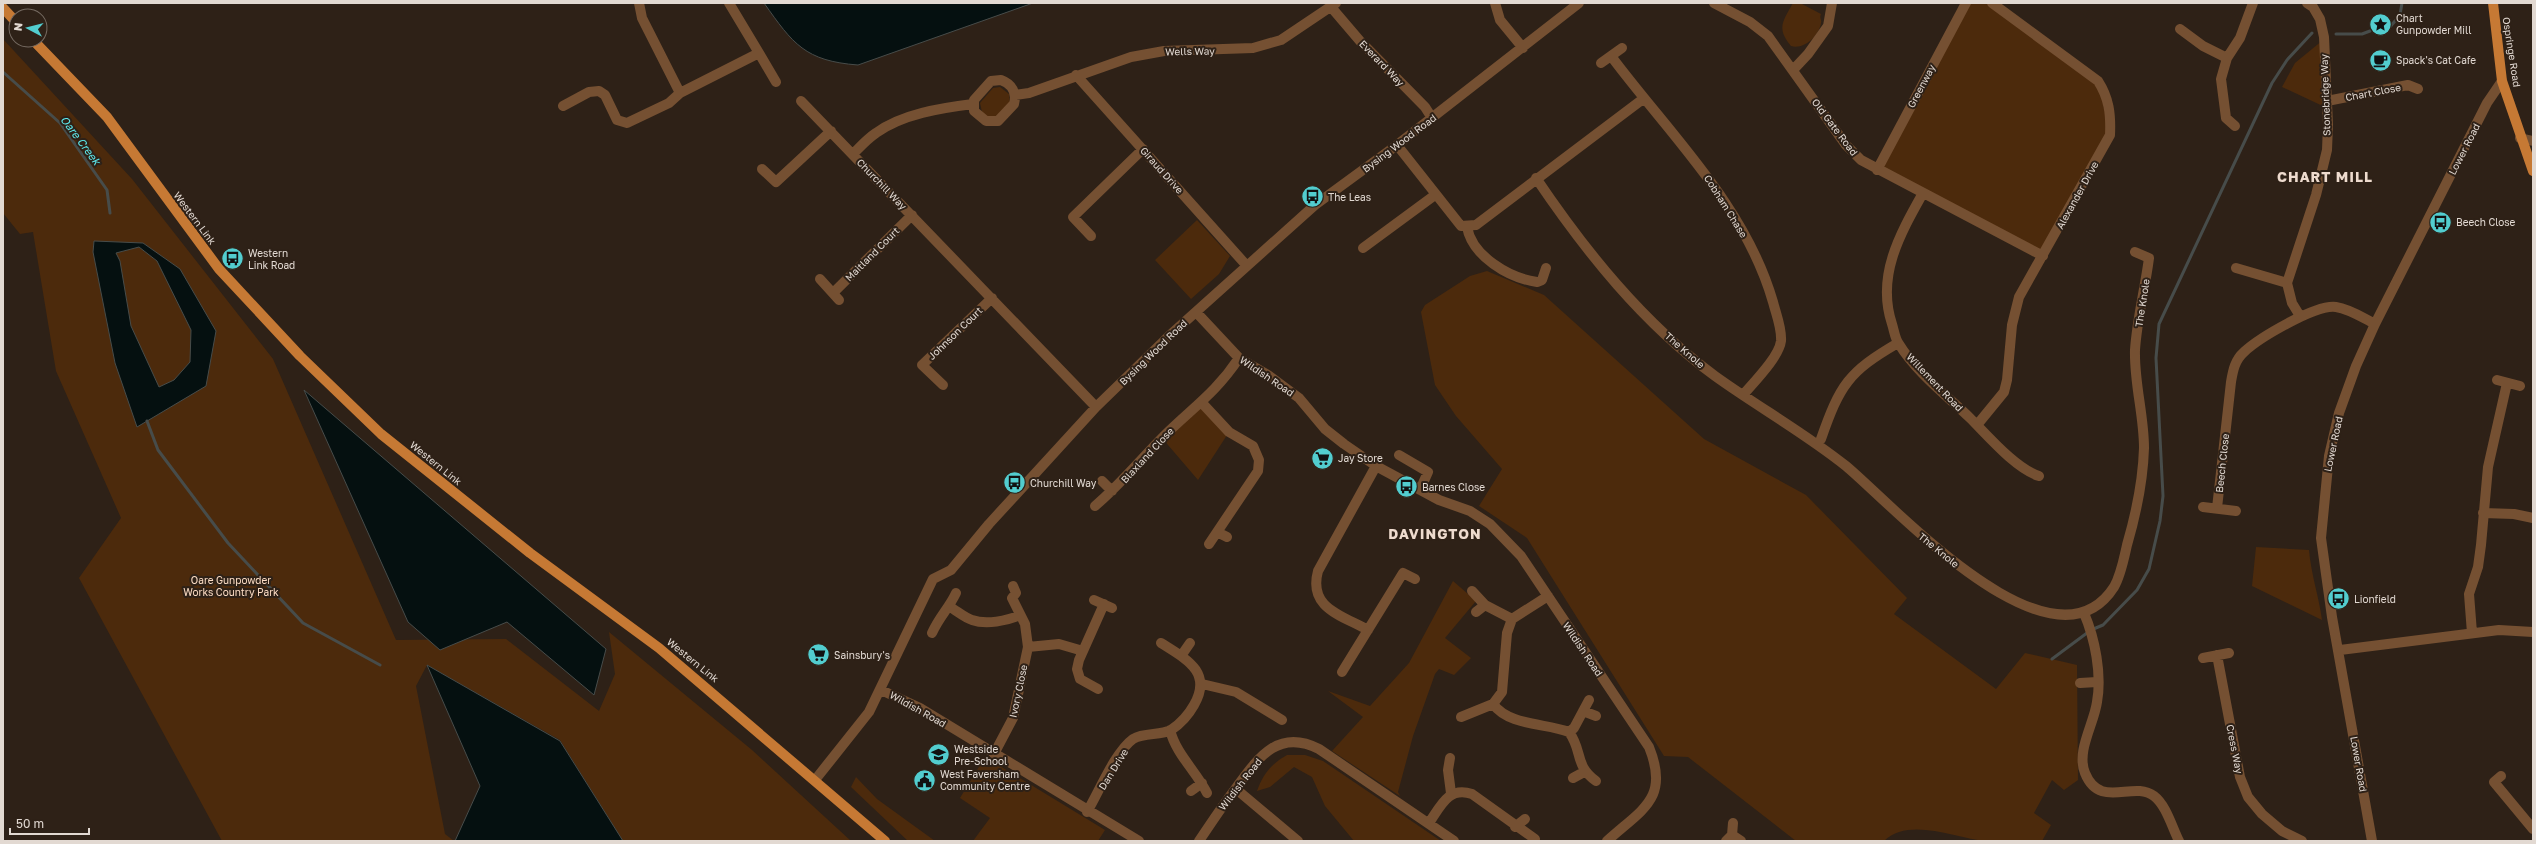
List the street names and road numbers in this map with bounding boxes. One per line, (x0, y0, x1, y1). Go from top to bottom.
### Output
street label: Ospringe Road (2501, 16, 2523, 88)
street label: Everard Way (1357, 37, 1407, 89)
street label: Wells Way (1165, 45, 1215, 57)
street label: Stonebridge Way (2318, 54, 2332, 136)
street label: Greenway (1905, 62, 1938, 110)
street label: Chart Close (2344, 81, 2402, 103)
street label: Old Gate Road (1810, 96, 1860, 158)
street label: Bysing Wood Road (1360, 111, 1438, 175)
street label: Lower Road (2446, 121, 2482, 177)
street label: Giraud Drive (1138, 144, 1186, 196)
street label: Churchill Way (855, 156, 910, 212)
street label: Alexander Drive (2053, 159, 2101, 231)
street label: Cobham Chase (1702, 172, 1750, 240)
street label: Western Link (171, 189, 219, 247)
street label: Maitland Court (842, 224, 902, 284)
street label: The Knole (2132, 278, 2152, 328)
street label: Johnson Court (925, 304, 985, 362)
street label: Bysing Wood Road (1117, 317, 1189, 387)
street label: The Knole (1663, 330, 1707, 371)
street label: Willement Road (1904, 350, 1966, 414)
street label: Wildish Road (1238, 354, 1296, 398)
street label: Lower Road (2321, 415, 2345, 473)
street label: Blaxland Close (1118, 425, 1176, 485)
street label: Beech Close (2213, 433, 2231, 493)
street label: Western Link (408, 439, 464, 488)
street label: The Knole (1916, 530, 1962, 570)
street label: Wildish Road (1561, 620, 1605, 678)
street label: Western Link (665, 636, 721, 685)
street label: Ivory Close (1007, 663, 1030, 719)
street label: Wildish Road (888, 689, 948, 729)
street label: Cress Way (2224, 723, 2246, 775)
street label: Lower Road (2348, 735, 2370, 793)
street label: Dan Drive (1096, 746, 1130, 792)
street label: Wildish Road (1216, 756, 1264, 812)

